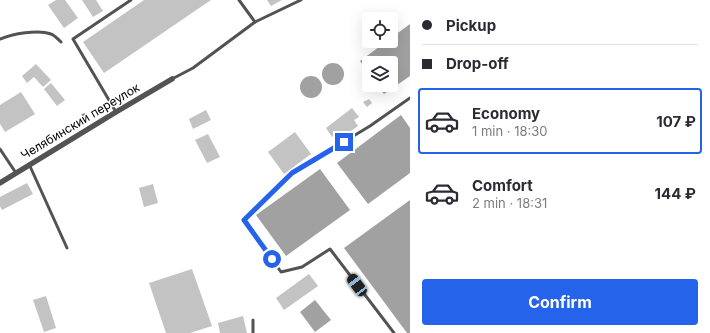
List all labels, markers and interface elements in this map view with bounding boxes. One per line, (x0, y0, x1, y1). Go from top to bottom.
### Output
map controls (362, 12, 398, 92)
button: locate (362, 12, 398, 48)
text: Pickup (446, 16, 496, 35)
text: Drop-off (446, 54, 509, 73)
button: layers (362, 56, 398, 92)
street label: Челябинский переулок (18, 79, 143, 162)
icon: car (424, 103, 460, 139)
text: Economy (472, 104, 540, 123)
text: 107 ₽ (656, 112, 696, 131)
text: 1 min · 18:30 (472, 123, 548, 139)
route end (335, 133, 353, 151)
icon: car (424, 175, 460, 211)
text: Comfort (472, 176, 533, 195)
text: 144 ₽ (655, 184, 696, 203)
text: 2 min · 18:31 (472, 195, 547, 211)
route start (263, 250, 281, 268)
car (345, 272, 369, 298)
button: Confirm (422, 279, 698, 325)

